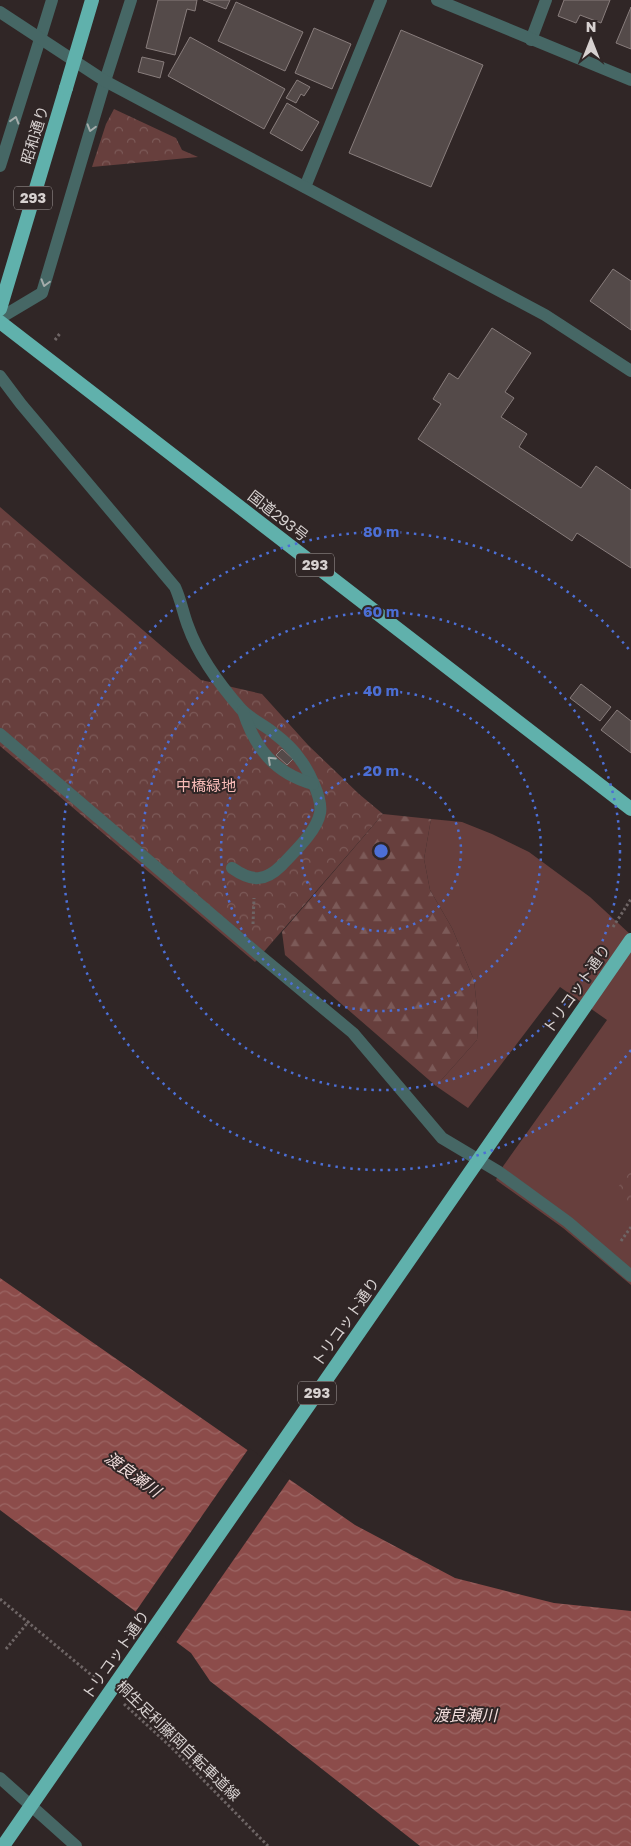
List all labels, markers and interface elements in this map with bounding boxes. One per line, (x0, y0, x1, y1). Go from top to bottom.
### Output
north arrow (566, 15, 616, 65)
text: N (586, 18, 596, 35)
street label: 昭和通り (17, 103, 51, 166)
one-way arrow (9, 116, 19, 124)
one-way arrow (87, 123, 97, 131)
road number: 293 (14, 187, 52, 210)
one-way arrow (41, 279, 51, 287)
street label: 国道293号 (245, 486, 312, 544)
text: 80 m (363, 522, 399, 540)
road number: 293 (296, 554, 334, 576)
text: 60 m (363, 602, 399, 620)
text: 40 m (363, 681, 399, 699)
one-way arrow (268, 757, 277, 766)
text: 20 m (363, 761, 399, 779)
park label: 中橋緑地 (176, 776, 236, 794)
centre of rings (372, 842, 390, 860)
street label: トリコット通り (539, 940, 614, 1037)
street label: トリコット通り (308, 1273, 383, 1370)
road number: 293 (298, 1382, 336, 1405)
water label: 渡良瀬川 (101, 1447, 166, 1502)
street label: トリコット通り (78, 1606, 153, 1703)
street label: 桐生足利藤岡自転車道線 (113, 1676, 244, 1804)
water label: 渡良瀬川 (433, 1705, 499, 1725)

